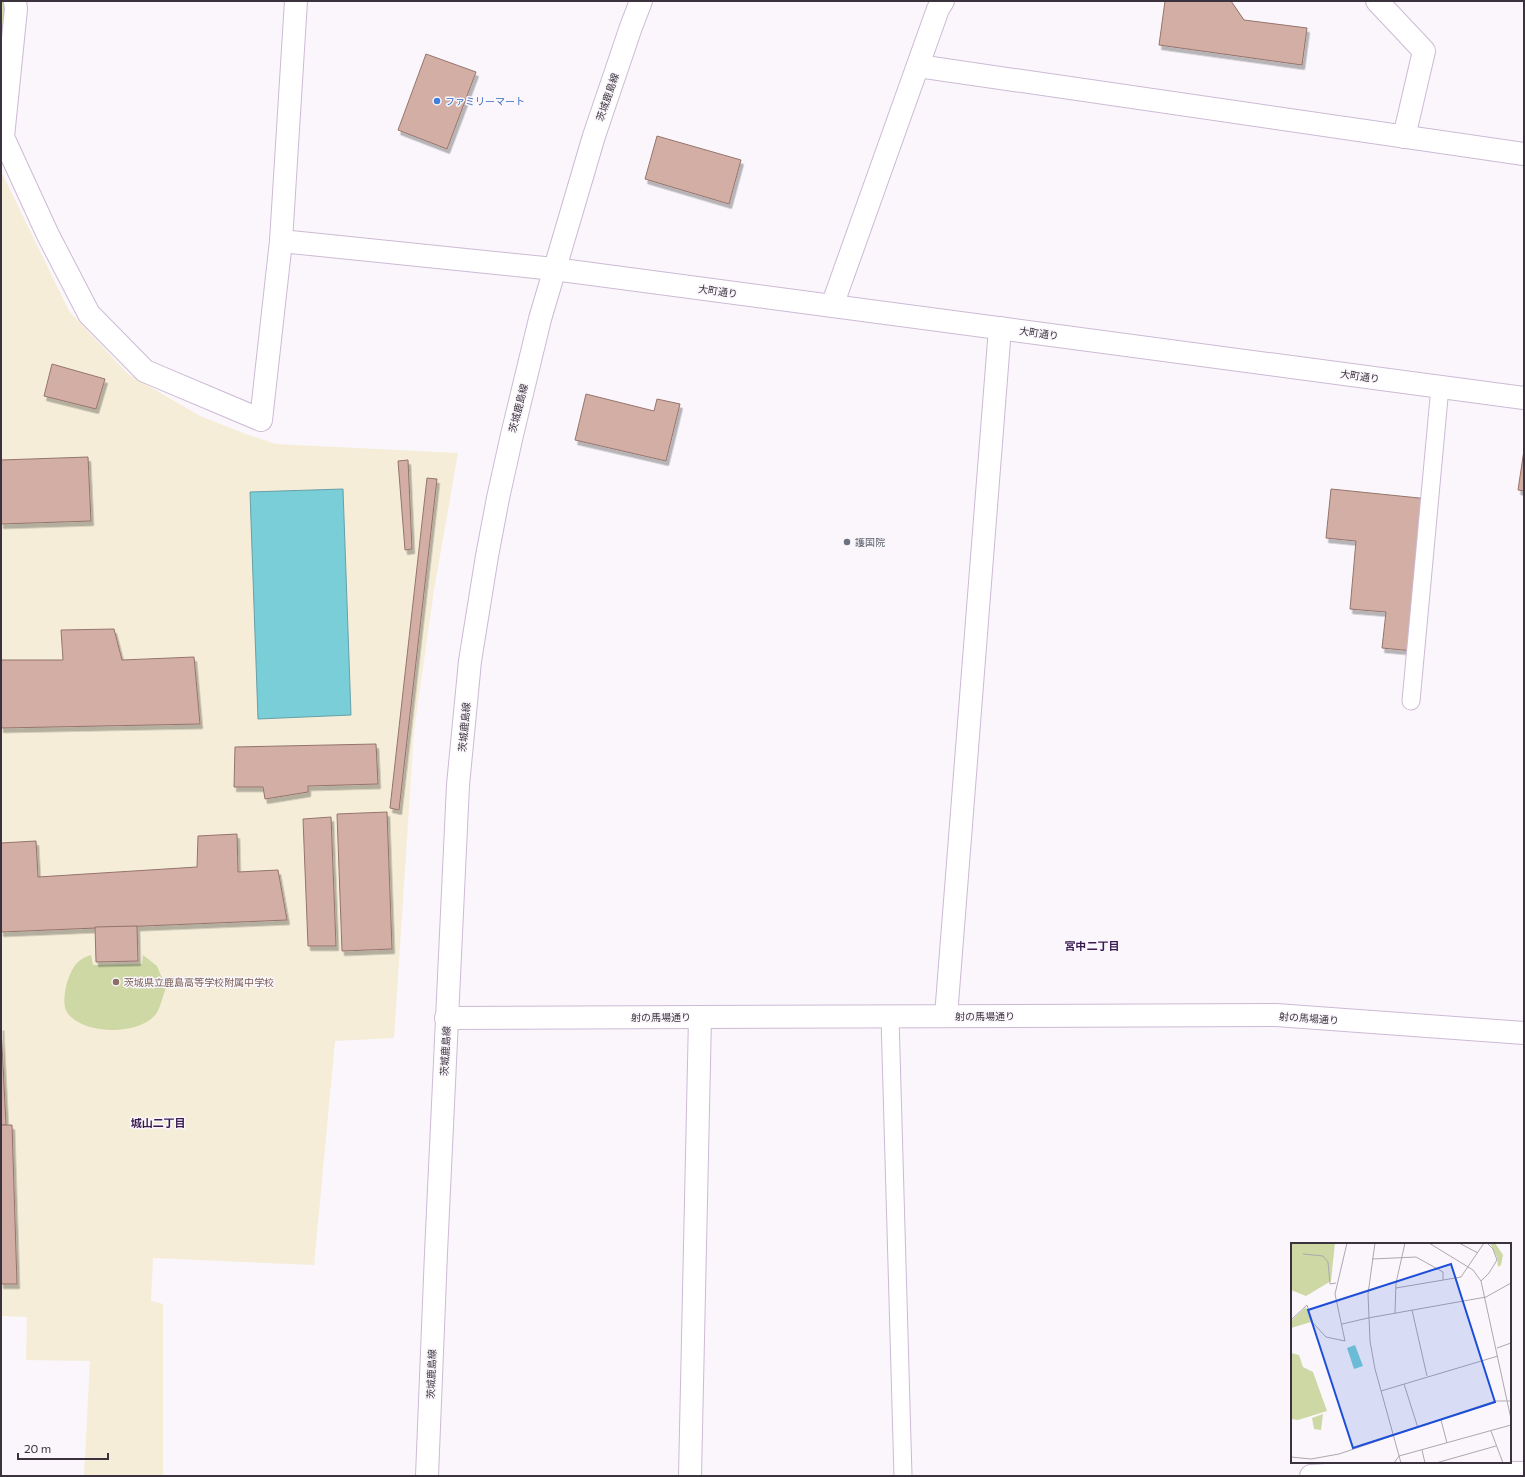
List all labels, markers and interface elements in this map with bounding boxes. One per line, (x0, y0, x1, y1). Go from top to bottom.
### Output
street label: 茨城鹿島線 (593, 71, 621, 123)
place label: ファミリーマート (445, 95, 525, 107)
marker: ファミリーマート (432, 96, 442, 106)
street label: 大町通り (697, 282, 739, 300)
street label: 大町通り (1018, 324, 1060, 342)
street label: 大町通り (1339, 367, 1381, 385)
street label: 茨城鹿島線 (506, 382, 530, 434)
place label: 護国院 (855, 536, 885, 548)
marker: 護国院 (842, 537, 852, 547)
street label: 茨城鹿島線 (456, 702, 472, 752)
district label: 宮中二丁目 (1065, 939, 1120, 952)
place label: 茨城県立鹿島高等学校附属中学校 (124, 976, 274, 988)
marker: 茨城県立鹿島高等学校附属中学校 (111, 977, 121, 987)
street label: 射の馬場通り (955, 1010, 1015, 1022)
street label: 射の馬場通り (1279, 1010, 1339, 1026)
street label: 射の馬場通り (631, 1011, 691, 1023)
street label: 茨城鹿島線 (438, 1026, 452, 1076)
district label: 城山二丁目 (131, 1116, 186, 1129)
inset map (1291, 1243, 1511, 1463)
street label: 茨城鹿島線 (424, 1349, 438, 1399)
scale bar (18, 1435, 108, 1461)
text: 20 m (24, 1441, 51, 1455)

